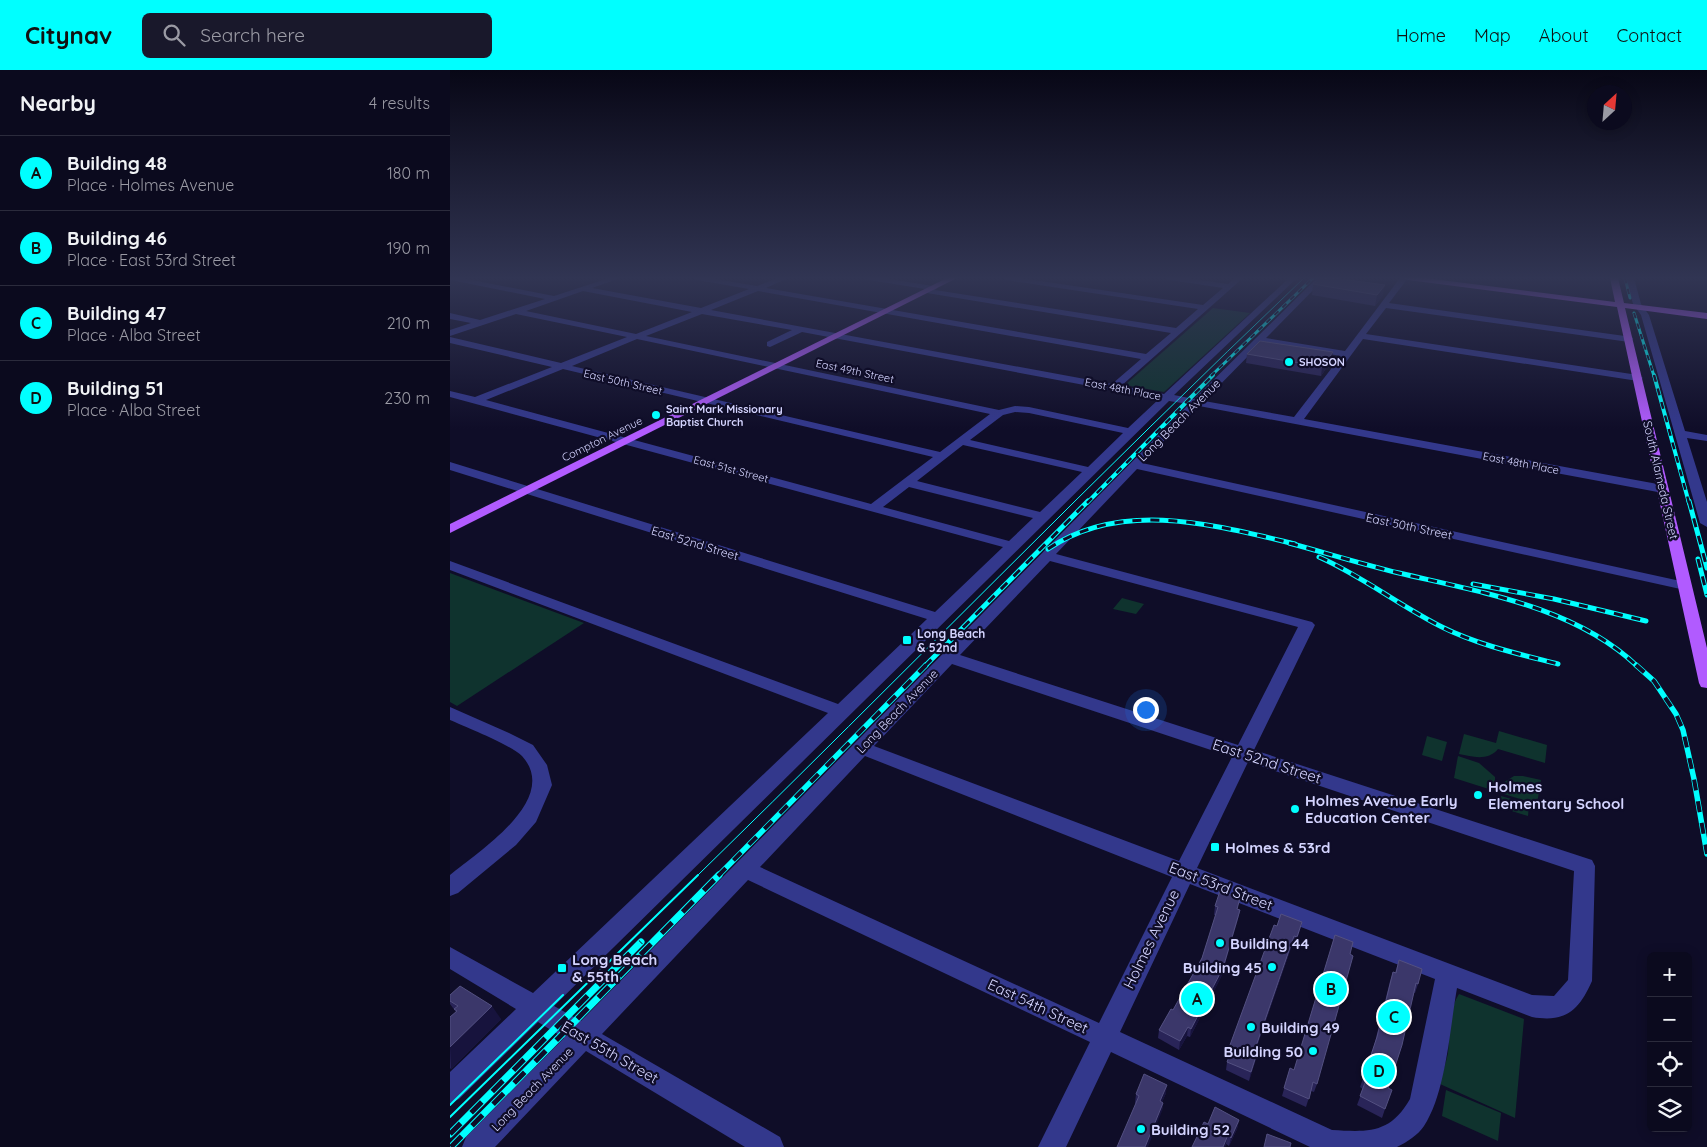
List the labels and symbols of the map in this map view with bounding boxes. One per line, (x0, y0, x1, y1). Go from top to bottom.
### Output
north arrow (1587, 85, 1632, 130)
place label: SHOSON (1299, 355, 1345, 369)
street label: East 49th Street (815, 356, 896, 386)
marker: SHOSON (1283, 356, 1295, 368)
street label: East 50th Street (582, 366, 664, 398)
street label: East 48th Place (1084, 375, 1162, 403)
street label: Long Beach Avenue (1135, 375, 1224, 464)
place label: Saint Mark Missionary Baptist Church (666, 402, 783, 429)
marker: Saint Mark Missionary Baptist Church (650, 409, 662, 421)
street label: Compton Avenue (559, 413, 645, 465)
street label: South Alameda Street (1640, 419, 1682, 541)
street label: East 48th Place (1482, 449, 1560, 477)
street label: East 51st Street (692, 452, 770, 486)
street label: East 50th Street (1365, 510, 1453, 542)
street label: East 52nd Street (650, 523, 740, 563)
place label: Long Beach & 52nd (917, 626, 985, 655)
marker: Long Beach & 52nd (901, 634, 913, 646)
street label: Long Beach Avenue (853, 666, 941, 756)
your location (1133, 697, 1159, 723)
street label: East 52nd Street (1210, 734, 1324, 788)
place label: Holmes Elementary School (1488, 777, 1624, 813)
marker: Holmes Elementary School (1472, 789, 1484, 801)
place label: Holmes Avenue Early Education Center (1305, 791, 1458, 827)
marker: Holmes Avenue Early Education Center (1289, 803, 1301, 815)
place label: Holmes & 53rd (1225, 838, 1330, 857)
marker: Holmes & 53rd (1209, 841, 1221, 853)
street label: East 53rd Street (1166, 858, 1276, 914)
street label: Holmes Avenue (1119, 886, 1183, 992)
place label: Building 44 (1230, 934, 1310, 953)
marker: Building 44 (1214, 937, 1226, 949)
place label: Long Beach & 55th (572, 950, 657, 986)
place label: Building 45 (1183, 958, 1262, 977)
marker: Building 45 (1266, 961, 1278, 973)
marker: Long Beach & 55th (556, 962, 568, 974)
pin: B (1315, 970, 1347, 1008)
street label: East 54th Street (985, 974, 1091, 1038)
pin: A (1181, 980, 1213, 1018)
pin: C (1378, 998, 1410, 1036)
street label: East 55th Street (558, 1017, 662, 1087)
place label: Building 49 (1261, 1018, 1340, 1037)
marker: Building 49 (1245, 1021, 1257, 1033)
place label: Building 50 (1223, 1042, 1303, 1061)
street label: Long Beach Avenue (488, 1044, 576, 1134)
marker: Building 50 (1307, 1045, 1319, 1057)
pin: D (1363, 1052, 1395, 1090)
place label: Building 52 (1151, 1120, 1230, 1139)
marker: Building 52 (1135, 1123, 1147, 1135)

